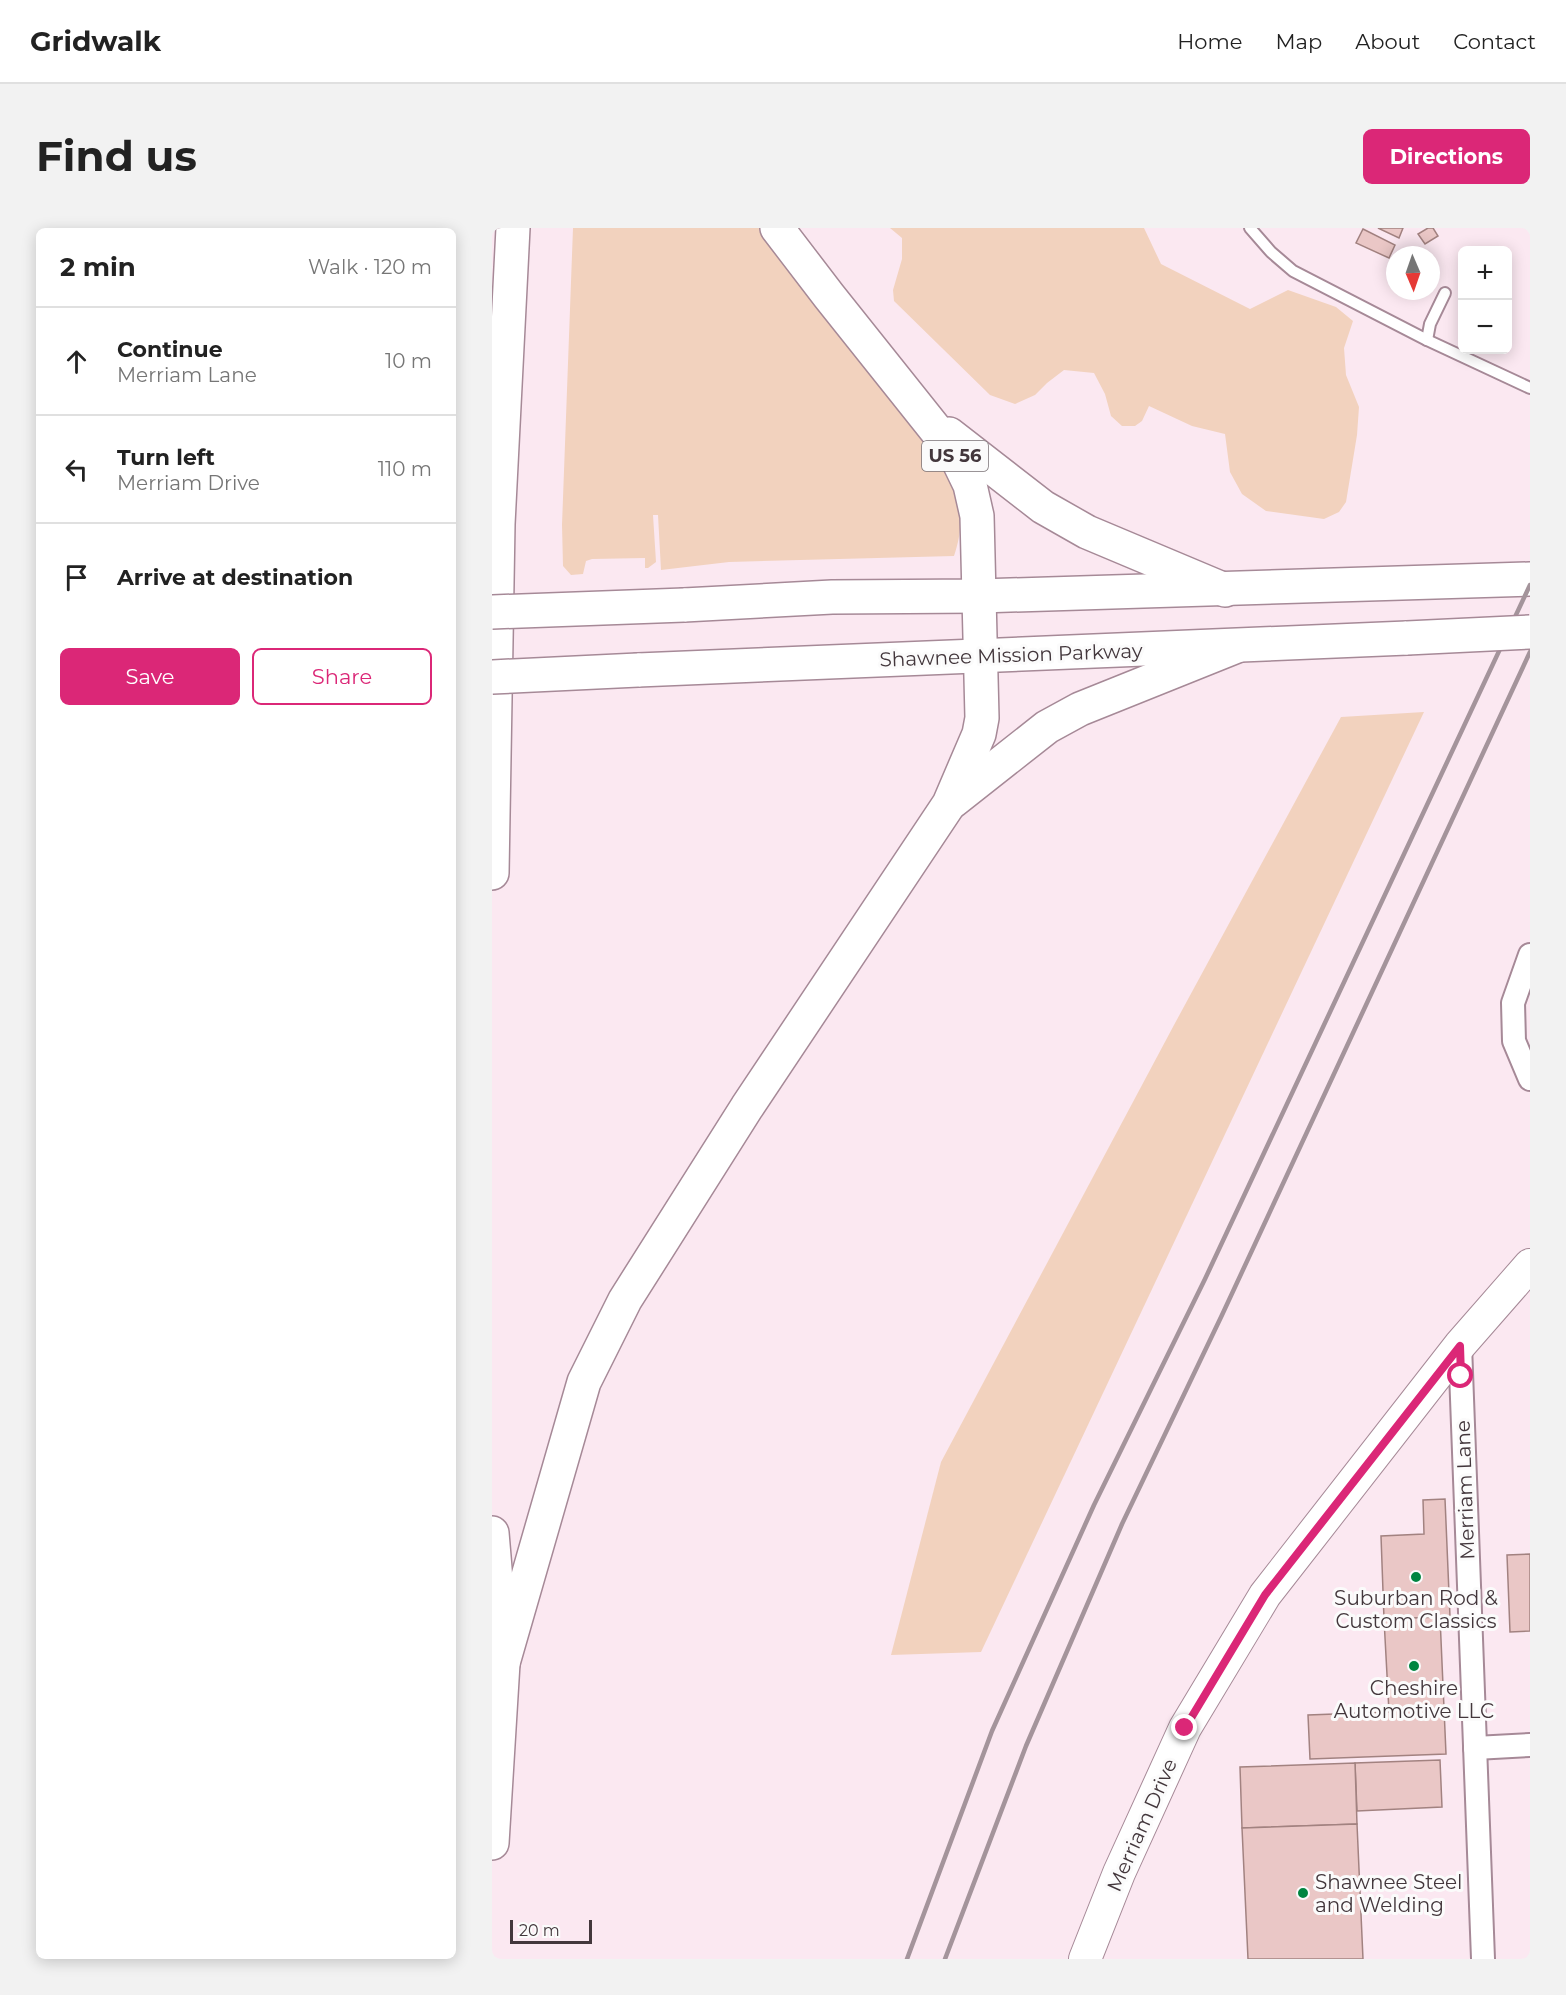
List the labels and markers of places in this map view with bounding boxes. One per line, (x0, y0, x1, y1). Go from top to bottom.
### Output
marker: Suburban Rod & Custom Classics (1409, 1570, 1423, 1584)
place label: Suburban Rod & Custom Classics (1334, 1586, 1499, 1633)
marker: Cheshire Automotive LLC (1407, 1659, 1421, 1673)
place label: Cheshire Automotive LLC (1334, 1676, 1494, 1723)
place label: Shawnee Steel and Welding (1315, 1870, 1463, 1917)
marker: Shawnee Steel and Welding (1296, 1886, 1310, 1900)

